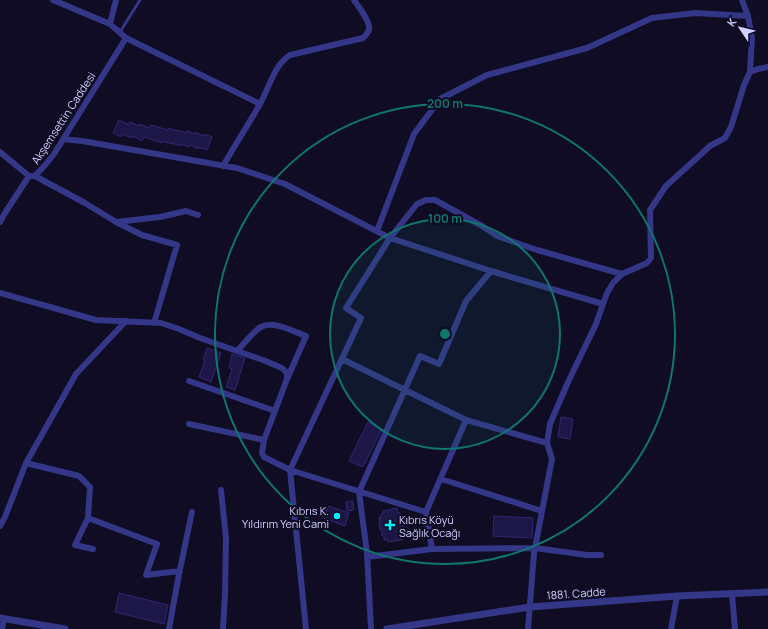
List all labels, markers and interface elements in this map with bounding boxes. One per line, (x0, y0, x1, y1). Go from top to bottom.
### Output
north arrow (720, 8, 760, 48)
text: K (723, 14, 740, 29)
street label: Akşemsettin Caddesi (28, 69, 98, 167)
text: 200 m (427, 95, 463, 112)
text: 100 m (428, 210, 462, 227)
centre of rings (438, 327, 452, 341)
place label: Kıbrıs K. Yıldırım Yeni Cami (242, 503, 329, 531)
marker: Kıbrıs K. Yıldırım Yeni Cami (332, 511, 342, 521)
place label: Kıbrıs Köyü Sağlık Ocağı (399, 512, 460, 540)
marker: Kıbrıs Köyü Sağlık Ocağı (384, 519, 396, 531)
street label: 1881. Cadde (546, 583, 607, 603)

